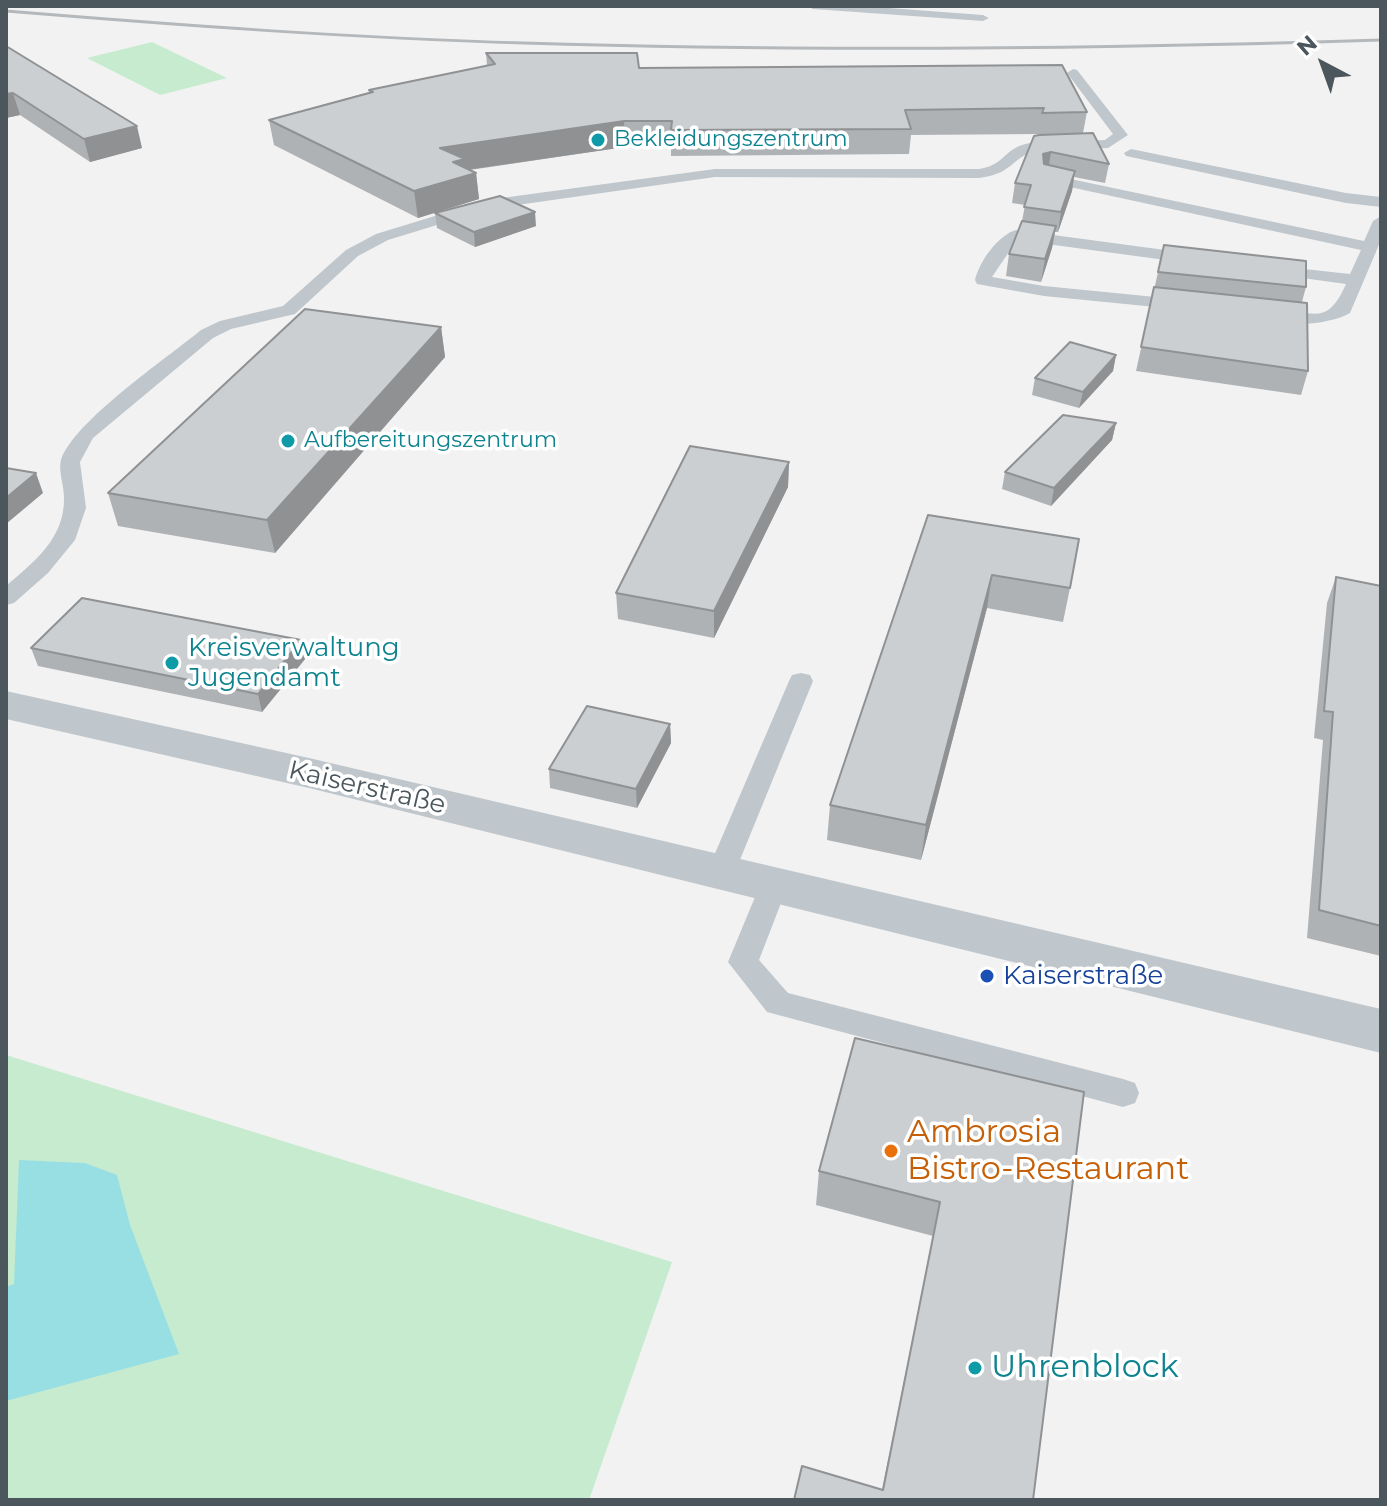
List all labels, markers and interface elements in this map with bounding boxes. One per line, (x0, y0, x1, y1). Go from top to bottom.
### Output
north arrow (1283, 24, 1363, 104)
text: N (1291, 29, 1322, 62)
place label: Bekleidungszentrum (614, 127, 848, 153)
marker: Bekleidungszentrum (589, 131, 607, 149)
place label: Aufbereitungszentrum (304, 428, 557, 454)
marker: Aufbereitungszentrum (279, 432, 297, 450)
place label: Kreisverwaltung Jugendamt (188, 632, 400, 694)
marker: Kreisverwaltung Jugendamt (163, 654, 181, 672)
street label: Kaiserstraße (285, 755, 449, 821)
place label: Kaiserstraße (1003, 960, 1163, 992)
marker: Kaiserstraße (978, 967, 996, 985)
place label: Ambrosia Bistro-Restaurant (907, 1114, 1189, 1189)
marker: Ambrosia Bistro-Restaurant (882, 1142, 900, 1160)
place label: Uhrenblock (991, 1349, 1179, 1387)
marker: Uhrenblock (966, 1359, 984, 1377)

